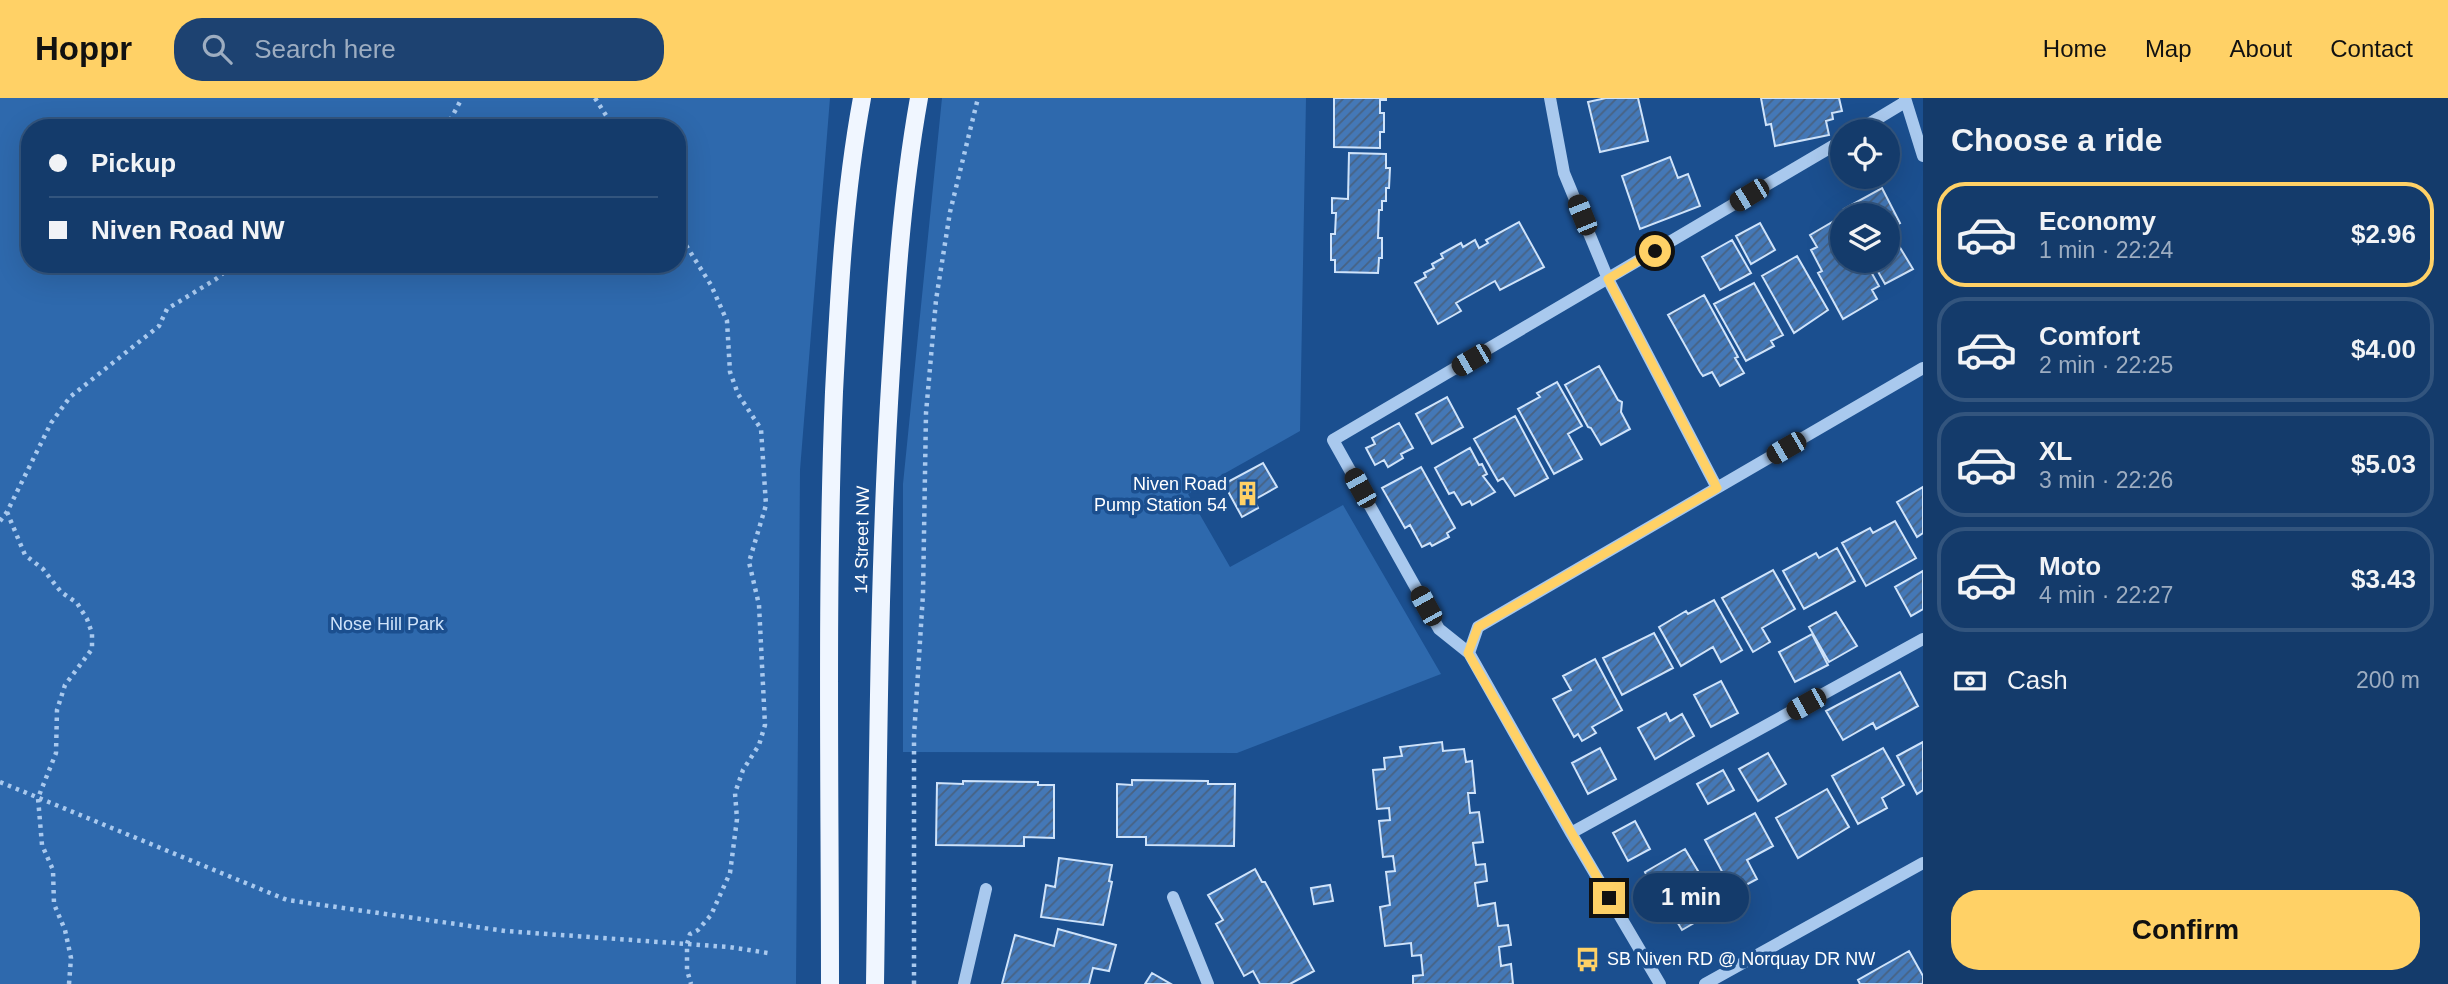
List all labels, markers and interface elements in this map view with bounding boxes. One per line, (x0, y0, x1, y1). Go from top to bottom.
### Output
search box (174, 18, 664, 81)
text: Hoppr (35, 30, 132, 67)
icon: search (198, 30, 236, 68)
text: Search here (254, 34, 396, 64)
text: Home (2043, 35, 2107, 62)
text: Map (2145, 35, 2192, 62)
text: About (2230, 35, 2292, 62)
text: Contact (2330, 35, 2413, 62)
map controls (1830, 119, 1900, 273)
button: locate (1830, 119, 1900, 189)
text: Choose a ride (1951, 122, 2163, 158)
text: Pickup (91, 148, 176, 178)
car (1726, 175, 1773, 215)
car (1565, 192, 1600, 238)
button: layers (1830, 203, 1900, 273)
icon: car (1955, 203, 2018, 266)
text: Economy (2039, 206, 2156, 236)
text: Niven Road NW (91, 215, 285, 245)
text: $2.96 (2351, 219, 2416, 249)
route start (1639, 235, 1671, 267)
text: 1 min · 22:24 (2039, 237, 2173, 263)
icon: car (1955, 318, 2018, 381)
text: Comfort (2039, 321, 2140, 351)
text: $4.00 (2351, 334, 2416, 364)
car (1448, 340, 1495, 380)
text: 2 min · 22:25 (2039, 352, 2173, 378)
car (1763, 428, 1810, 468)
icon: car (1955, 433, 2018, 496)
text: XL (2039, 436, 2072, 466)
text: $5.03 (2351, 449, 2416, 479)
car (1341, 465, 1380, 511)
text: 3 min · 22:26 (2039, 467, 2173, 493)
place label: Niven Road Pump Station 54 (1094, 474, 1227, 515)
building icon: Niven Road Pump Station 54 (1233, 480, 1261, 508)
street label: 14 Street NW (851, 486, 873, 594)
icon: car (1955, 548, 2018, 611)
text: Moto (2039, 551, 2101, 581)
text: $3.43 (2351, 564, 2416, 594)
text: 4 min · 22:27 (2039, 582, 2173, 608)
car (1407, 583, 1446, 629)
park label: Nose Hill Park (330, 614, 445, 634)
icon: cash (1951, 662, 1989, 700)
text: Cash (2007, 665, 2068, 695)
text: 200 m (2356, 667, 2420, 693)
car (1783, 685, 1830, 723)
callout: 1 min (1634, 874, 1749, 922)
route end (1593, 882, 1625, 914)
text: 1 min (1661, 884, 1721, 910)
button: Confirm (1951, 890, 2420, 970)
bus stop icon: SB Niven RD @ Norquay DR NW (1573, 945, 1601, 973)
place label: SB Niven RD @ Norquay DR NW (1607, 949, 1875, 969)

